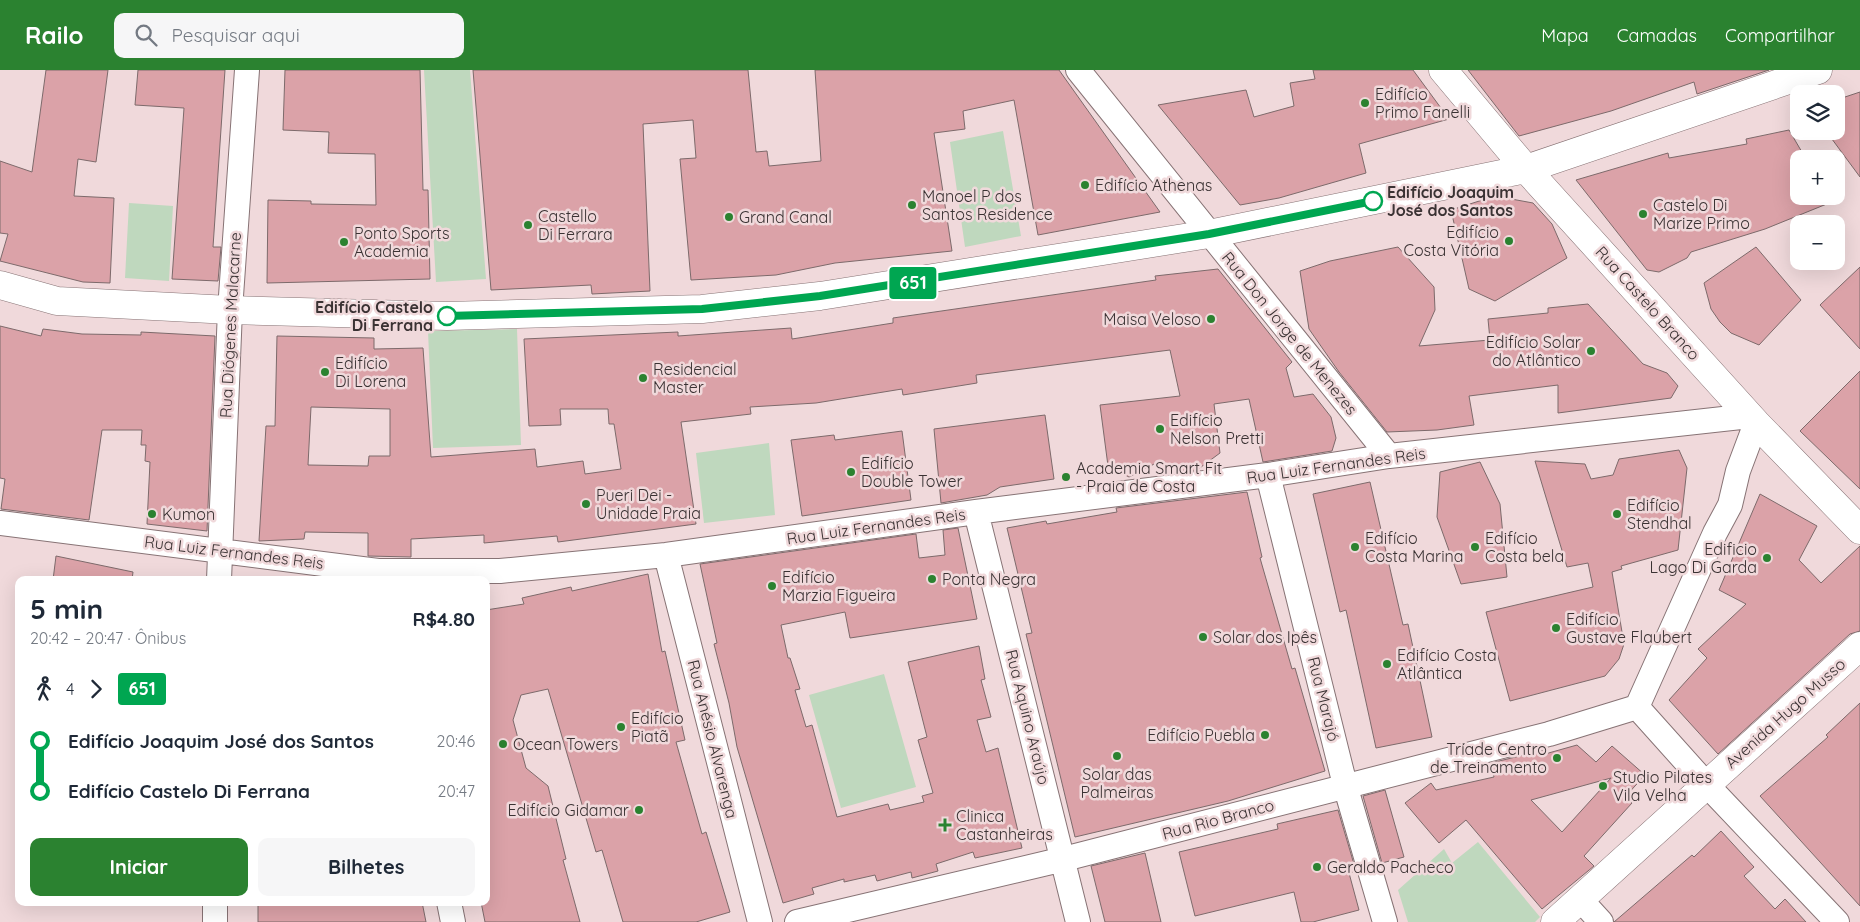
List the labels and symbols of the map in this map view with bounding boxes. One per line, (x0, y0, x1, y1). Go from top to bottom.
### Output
place label: Edifício Primo Fanelli (1375, 84, 1470, 122)
marker: Edifício Primo Fanelli (1359, 97, 1371, 109)
place label: Edifício Athenas (1095, 175, 1212, 195)
marker: Edifício Athenas (1079, 179, 1091, 191)
place label: Edifício Joaquim José dos Santos (1387, 182, 1514, 220)
place label: Manoel P dos Santos Residence (922, 186, 1053, 224)
marker: Edifício Joaquim José dos Santos (1363, 191, 1383, 211)
place label: Castelo Di Marize Primo (1653, 195, 1750, 233)
marker: Manoel P dos Santos Residence (906, 199, 918, 211)
place label: Castello Di Ferrara (538, 206, 613, 244)
place label: Grand Canal (739, 207, 832, 227)
marker: Castelo Di Marize Primo (1637, 208, 1649, 220)
marker: Grand Canal (723, 211, 735, 223)
marker: Castello Di Ferrara (522, 219, 534, 231)
place label: Edifício Costa Vitória (1403, 222, 1499, 260)
place label: Ponto Sports Academia (354, 223, 449, 261)
street label: Rua Diógenes Malacarne (215, 232, 245, 418)
marker: Edifício Costa Vitória (1503, 235, 1515, 247)
marker: Ponto Sports Academia (338, 236, 350, 248)
street label: Rua Castelo Branco (1592, 242, 1704, 364)
street label: Rua Don Jorge de Menezes (1218, 247, 1362, 419)
line badge: 651 (884, 267, 942, 299)
place label: Edifício Castelo Di Ferrana (315, 297, 433, 335)
marker: Edifício Castelo Di Ferrana (437, 306, 457, 326)
place label: Maisa Veloso (1103, 309, 1201, 329)
marker: Maisa Veloso (1205, 313, 1217, 325)
place label: Edifício Solar do Atlântico (1486, 332, 1581, 370)
marker: Edifício Solar do Atlântico (1585, 345, 1597, 357)
place label: Edifício Di Lorena (335, 353, 406, 391)
place label: Residencial Master (653, 359, 737, 397)
marker: Edifício Di Lorena (319, 366, 331, 378)
marker: Residencial Master (637, 372, 649, 384)
place label: Edifício Nelson Pretti (1170, 410, 1264, 448)
marker: Edifício Nelson Pretti (1154, 423, 1166, 435)
street label: Rua Luiz Fernandes Reis (1245, 443, 1427, 487)
place label: Edifício Double Tower (861, 453, 963, 491)
place label: Academia Smart Fit - Praia de Costa (1076, 458, 1222, 496)
marker: Edifício Double Tower (845, 466, 857, 478)
marker: Academia Smart Fit - Praia de Costa (1060, 471, 1072, 483)
place label: Pueri Dei - Unidade Praia (596, 485, 701, 523)
place label: Edifício Stendhal (1627, 495, 1692, 533)
marker: Pueri Dei - Unidade Praia (580, 498, 592, 510)
place label: Kumon (162, 504, 215, 524)
street label: Rua Luiz Fernandes Reis (785, 504, 967, 548)
marker: Kumon (146, 508, 158, 520)
marker: Edifício Stendhal (1611, 508, 1623, 520)
place label: Edifício Costa Marina (1365, 528, 1464, 566)
place label: Edifício Costa bela (1485, 528, 1564, 566)
street label: Rua Luiz Fernandes Reis (143, 531, 325, 573)
place label: Edificio Lago Di Garda (1650, 539, 1757, 577)
marker: Edifício Costa Marina (1349, 541, 1361, 553)
marker: Edifício Costa bela (1469, 541, 1481, 553)
marker: Edificio Lago Di Garda (1761, 552, 1773, 564)
place label: Edifício Marzia Figueira (782, 567, 896, 605)
place label: Ponta Negra (942, 569, 1036, 589)
marker: Ponta Negra (926, 573, 938, 585)
marker: Edifício Marzia Figueira (766, 580, 778, 592)
place label: Edifício Gustave Flaubert (1566, 609, 1692, 647)
marker: Edifício Gustave Flaubert (1550, 622, 1562, 634)
place label: Solar dos Ipês (1213, 627, 1317, 647)
marker: Solar dos Ipês (1197, 631, 1209, 643)
place label: Edifício Costa Atlântica (1397, 645, 1497, 683)
street label: Rua Aquino Araújo (1002, 647, 1054, 787)
street label: Avenida Hugo Musso (1721, 654, 1849, 772)
street label: Rua Marajó (1304, 655, 1344, 743)
street label: Rua Anésio Alvarenga (684, 658, 742, 820)
marker: Edifício Costa Atlântica (1381, 658, 1393, 670)
place label: Edifício Piatã (631, 708, 684, 746)
marker: Edifício Piatã (615, 721, 627, 733)
place label: Edifício Puebla (1147, 725, 1255, 745)
marker: Edifício Puebla (1259, 729, 1271, 741)
place label: Ocean Towers (513, 734, 618, 754)
marker: Ocean Towers (497, 738, 509, 750)
place label: Tríade Centro de Treinamento (1430, 739, 1547, 777)
marker: Solar das Palmeiras (1111, 750, 1123, 762)
marker: Tríade Centro de Treinamento (1551, 752, 1563, 764)
place label: Solar das Palmeiras (1080, 764, 1154, 802)
place label: Studio Pilates Vila Velha (1613, 767, 1712, 805)
marker: Studio Pilates Vila Velha (1597, 780, 1609, 792)
street label: Rua Rio Branco (1160, 794, 1276, 844)
place label: Edifício Gidamar (508, 800, 629, 820)
marker: Edifício Gidamar (633, 804, 645, 816)
place label: Clinica Castanheiras (956, 806, 1053, 844)
marker: Clinica Castanheiras (938, 818, 952, 832)
place label: Geraldo Pacheco (1327, 857, 1454, 877)
marker: Geraldo Pacheco (1311, 861, 1323, 873)

